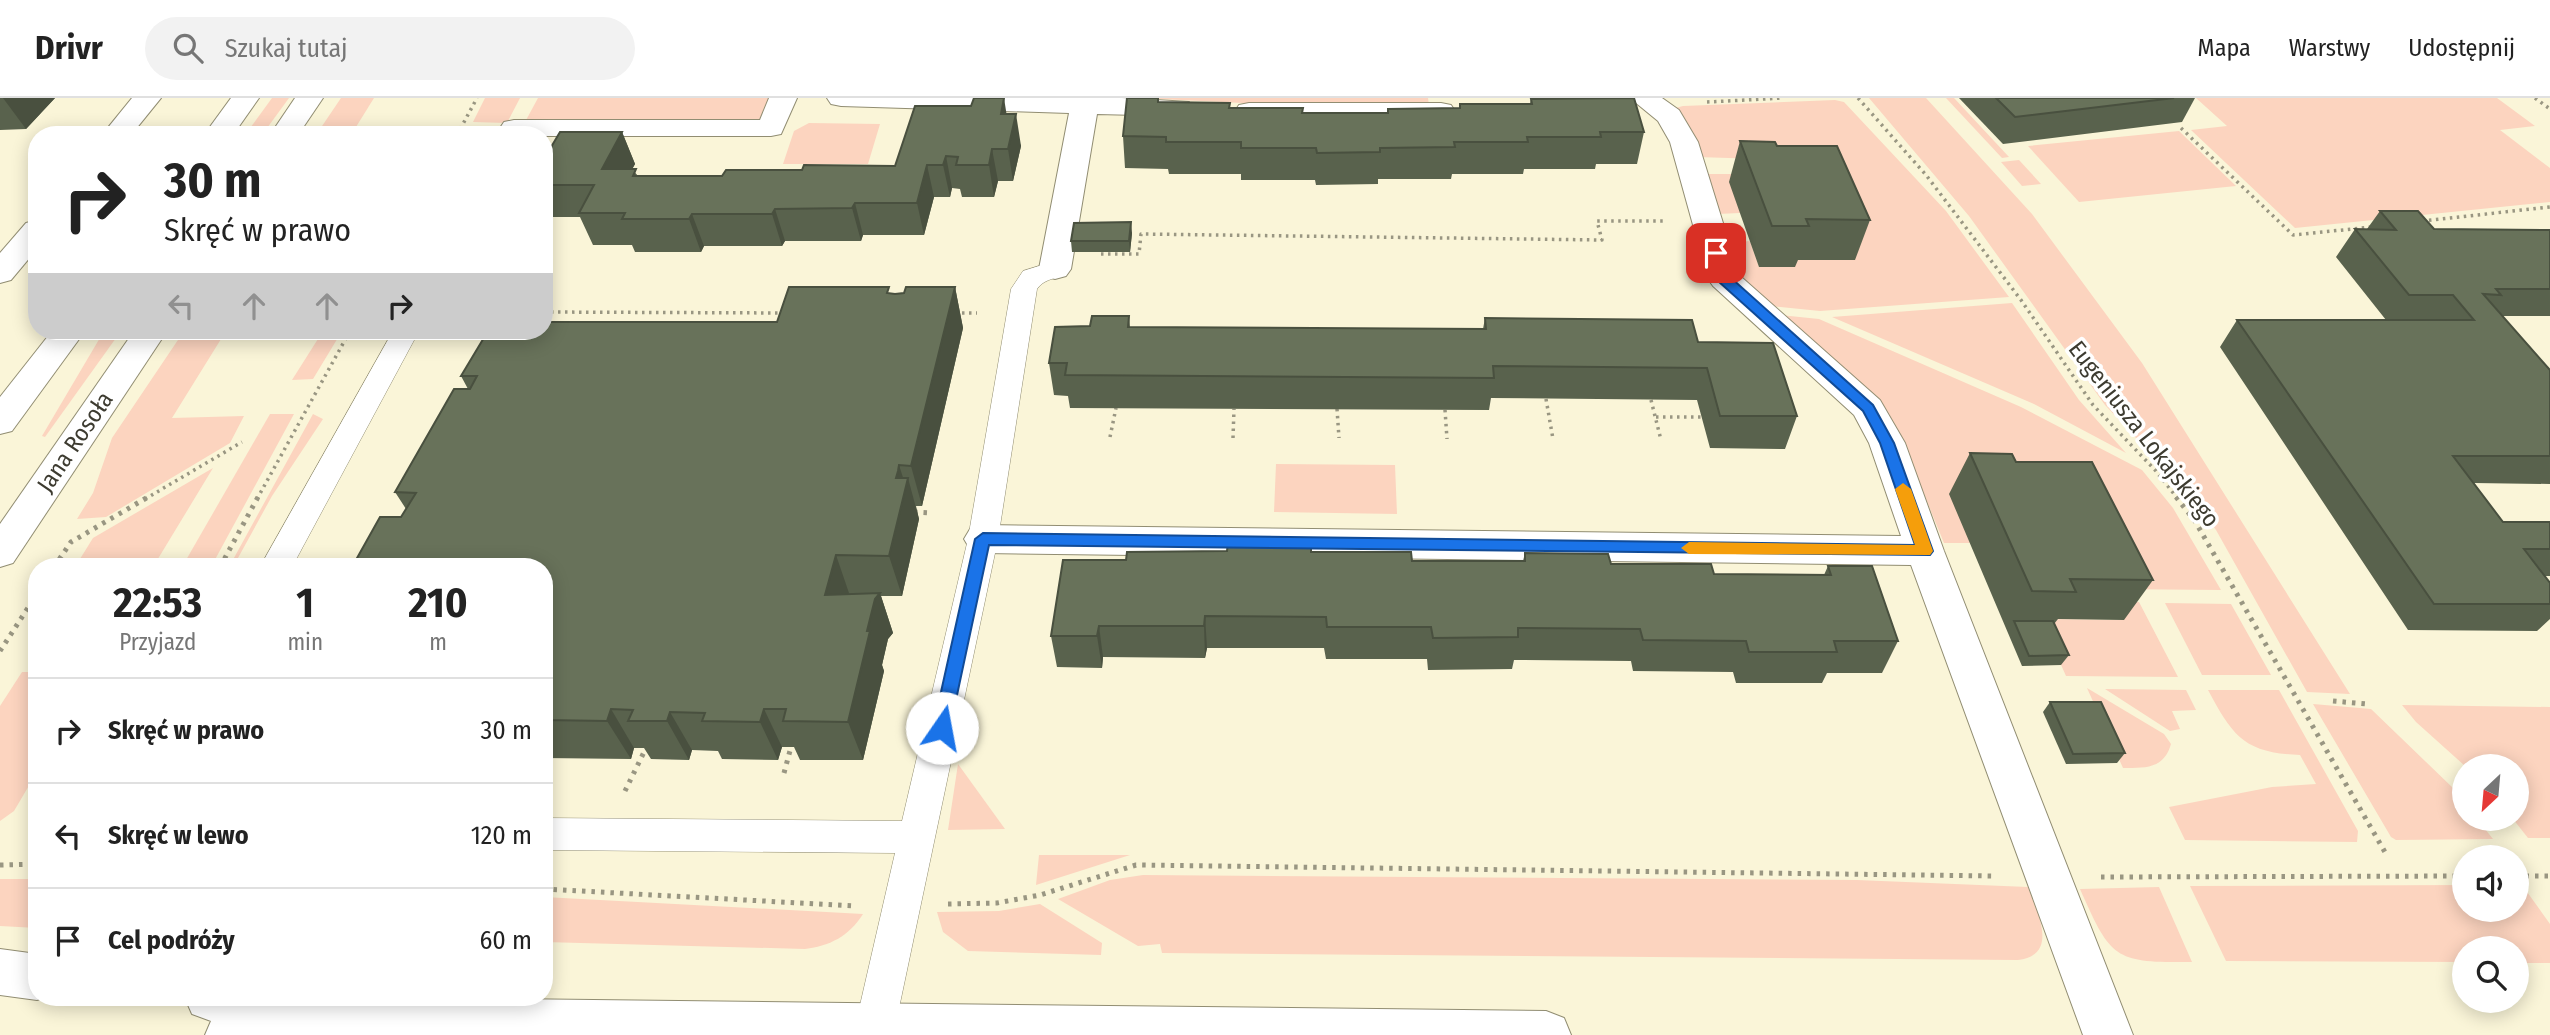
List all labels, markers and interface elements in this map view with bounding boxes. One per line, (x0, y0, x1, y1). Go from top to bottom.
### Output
search box (145, 17, 635, 80)
text: Drivr (35, 28, 103, 68)
icon: search (169, 29, 207, 67)
text: Szukaj tutaj (225, 33, 347, 64)
text: Mapa (2198, 34, 2251, 62)
text: Warstwy (2289, 34, 2370, 62)
text: Udostępnij (2408, 34, 2515, 62)
text: 30 m (164, 151, 262, 210)
icon: right (49, 154, 140, 245)
text: Skręć w prawo (164, 211, 351, 249)
pin (1686, 223, 1746, 283)
icon: arrive (1697, 234, 1735, 272)
icon: left (162, 287, 200, 325)
icon: ahead (235, 287, 273, 325)
icon: ahead (308, 287, 346, 325)
icon: right (381, 287, 419, 325)
street label: Eugeniusza Lokajskiego (2063, 335, 2225, 533)
street label: Jana Rosoła (31, 386, 119, 498)
text: 22:53 (113, 578, 202, 628)
text: 1 (296, 578, 314, 628)
text: 210 (408, 578, 468, 628)
text: Przyjazd (119, 628, 196, 656)
text: min (287, 628, 323, 656)
text: m (429, 628, 447, 656)
position arrow (905, 691, 979, 765)
icon: right (49, 712, 87, 750)
text: Skręć w prawo (108, 715, 264, 746)
text: 30 m (481, 715, 532, 746)
north arrow (2452, 754, 2529, 831)
map controls (2452, 754, 2529, 1013)
icon: left (49, 817, 87, 855)
text: Skręć w lewo (108, 820, 249, 851)
text: 120 m (471, 820, 532, 851)
button: sound (2452, 845, 2529, 922)
icon: arrive (49, 922, 87, 960)
text: Cel podróży (108, 925, 235, 956)
text: 60 m (479, 925, 532, 956)
button: search (2452, 936, 2529, 1013)

